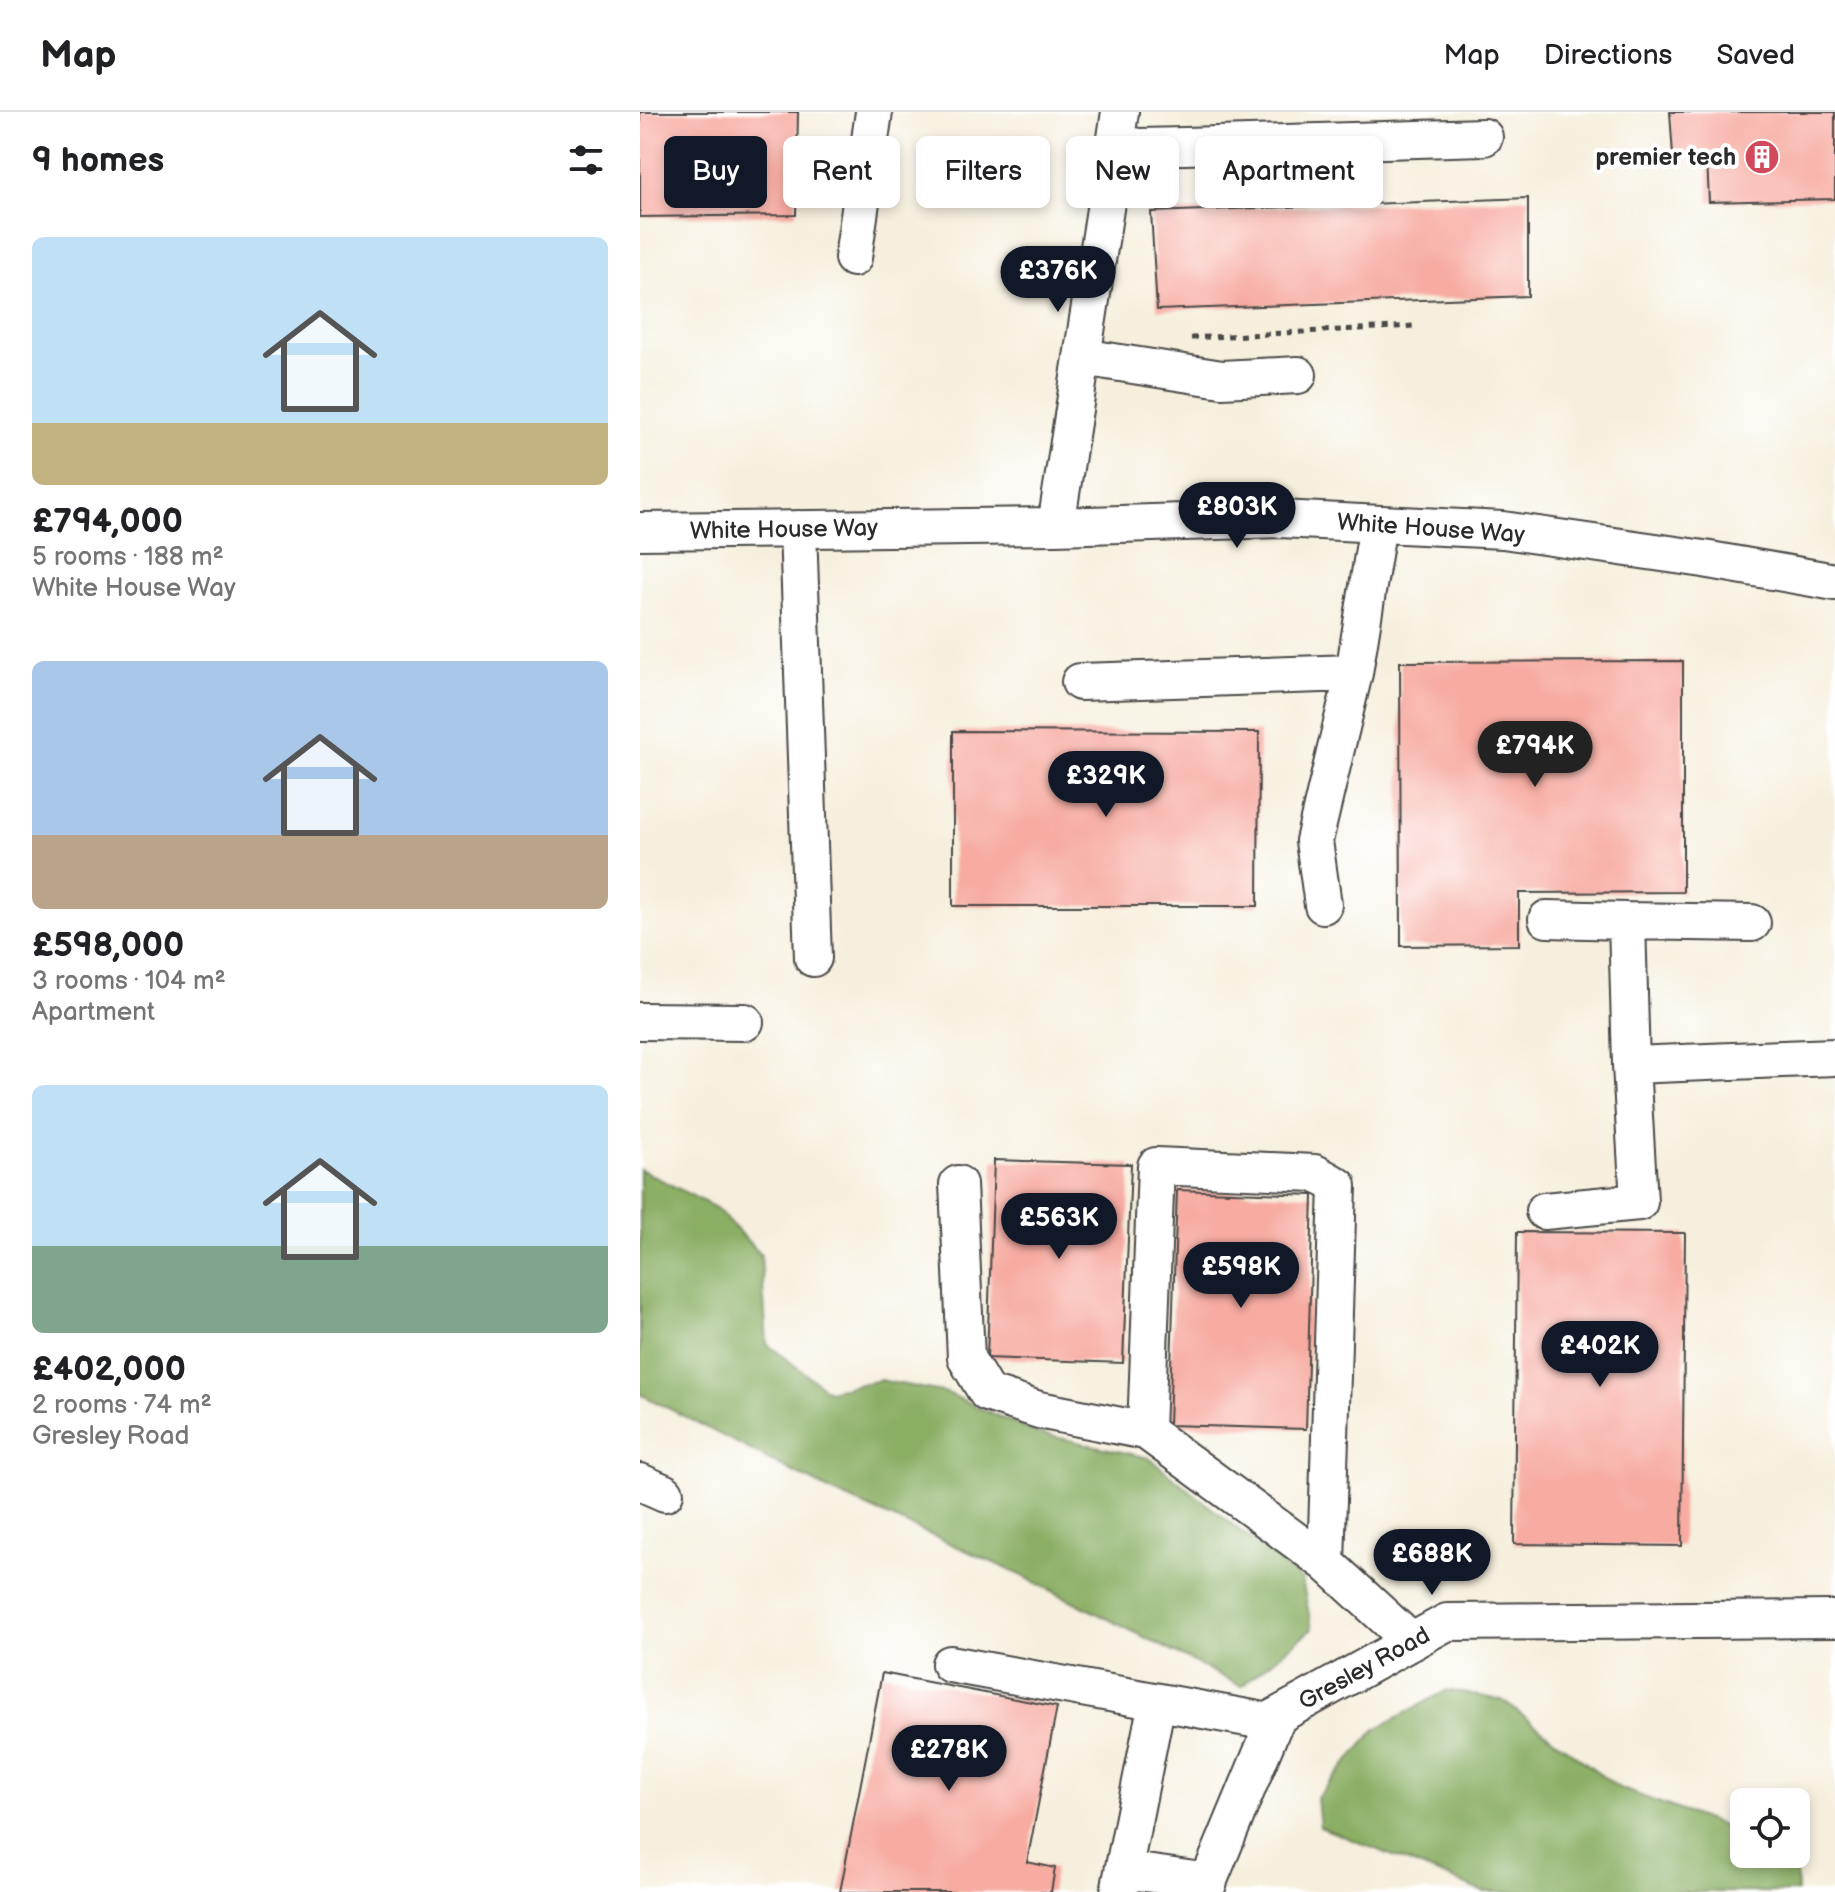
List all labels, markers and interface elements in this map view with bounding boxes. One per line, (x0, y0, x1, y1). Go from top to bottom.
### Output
text: Map (40, 33, 116, 78)
text: Map (1443, 39, 1500, 72)
text: Directions (1544, 39, 1672, 72)
text: Saved (1716, 39, 1795, 72)
chip: Buy (664, 136, 767, 208)
chip: Rent (783, 136, 900, 208)
chip: Filters (916, 136, 1050, 208)
chip: New (1066, 136, 1179, 208)
chip: Apartment (1195, 136, 1383, 208)
icon: filters (564, 138, 608, 182)
building icon: premier tech (1743, 138, 1781, 176)
text: 9 homes (32, 140, 164, 181)
place label: premier tech (1596, 143, 1736, 172)
pin: £376K (1002, 246, 1114, 314)
text: £376K (1019, 256, 1097, 287)
icon: home (248, 289, 392, 433)
pin: £803K (1181, 482, 1293, 550)
text: £803K (1197, 492, 1277, 523)
text: £794,000 (32, 501, 183, 542)
street label: White House Way (1336, 507, 1526, 550)
street label: White House Way (690, 513, 878, 546)
text: 5 rooms · 188 m² (32, 542, 224, 573)
text: White House Way (32, 573, 236, 604)
icon: home (248, 713, 392, 857)
pin: £794K (1479, 721, 1591, 789)
text: £794K (1496, 731, 1574, 762)
pin: £329K (1050, 751, 1162, 819)
text: £329K (1066, 761, 1146, 792)
text: £598,000 (32, 925, 184, 966)
text: 3 rooms · 104 m² (32, 966, 226, 997)
text: Apartment (32, 997, 155, 1028)
icon: home (248, 1137, 392, 1281)
pin: £563K (1003, 1193, 1115, 1261)
text: £563K (1019, 1203, 1099, 1234)
pin: £598K (1185, 1242, 1297, 1310)
text: £598K (1201, 1252, 1281, 1283)
pin: £402K (1544, 1321, 1656, 1389)
text: £402K (1560, 1331, 1640, 1362)
text: £402,000 (32, 1349, 186, 1390)
text: 2 rooms · 74 m² (32, 1390, 212, 1421)
text: Gresley Road (32, 1421, 189, 1452)
pin: £688K (1376, 1529, 1488, 1597)
text: £688K (1392, 1539, 1472, 1570)
street label: Gresley Road (1294, 1621, 1435, 1716)
pin: £278K (893, 1725, 1005, 1793)
text: £278K (910, 1735, 988, 1766)
map controls (1730, 1788, 1810, 1868)
button: locate (1730, 1788, 1810, 1868)

